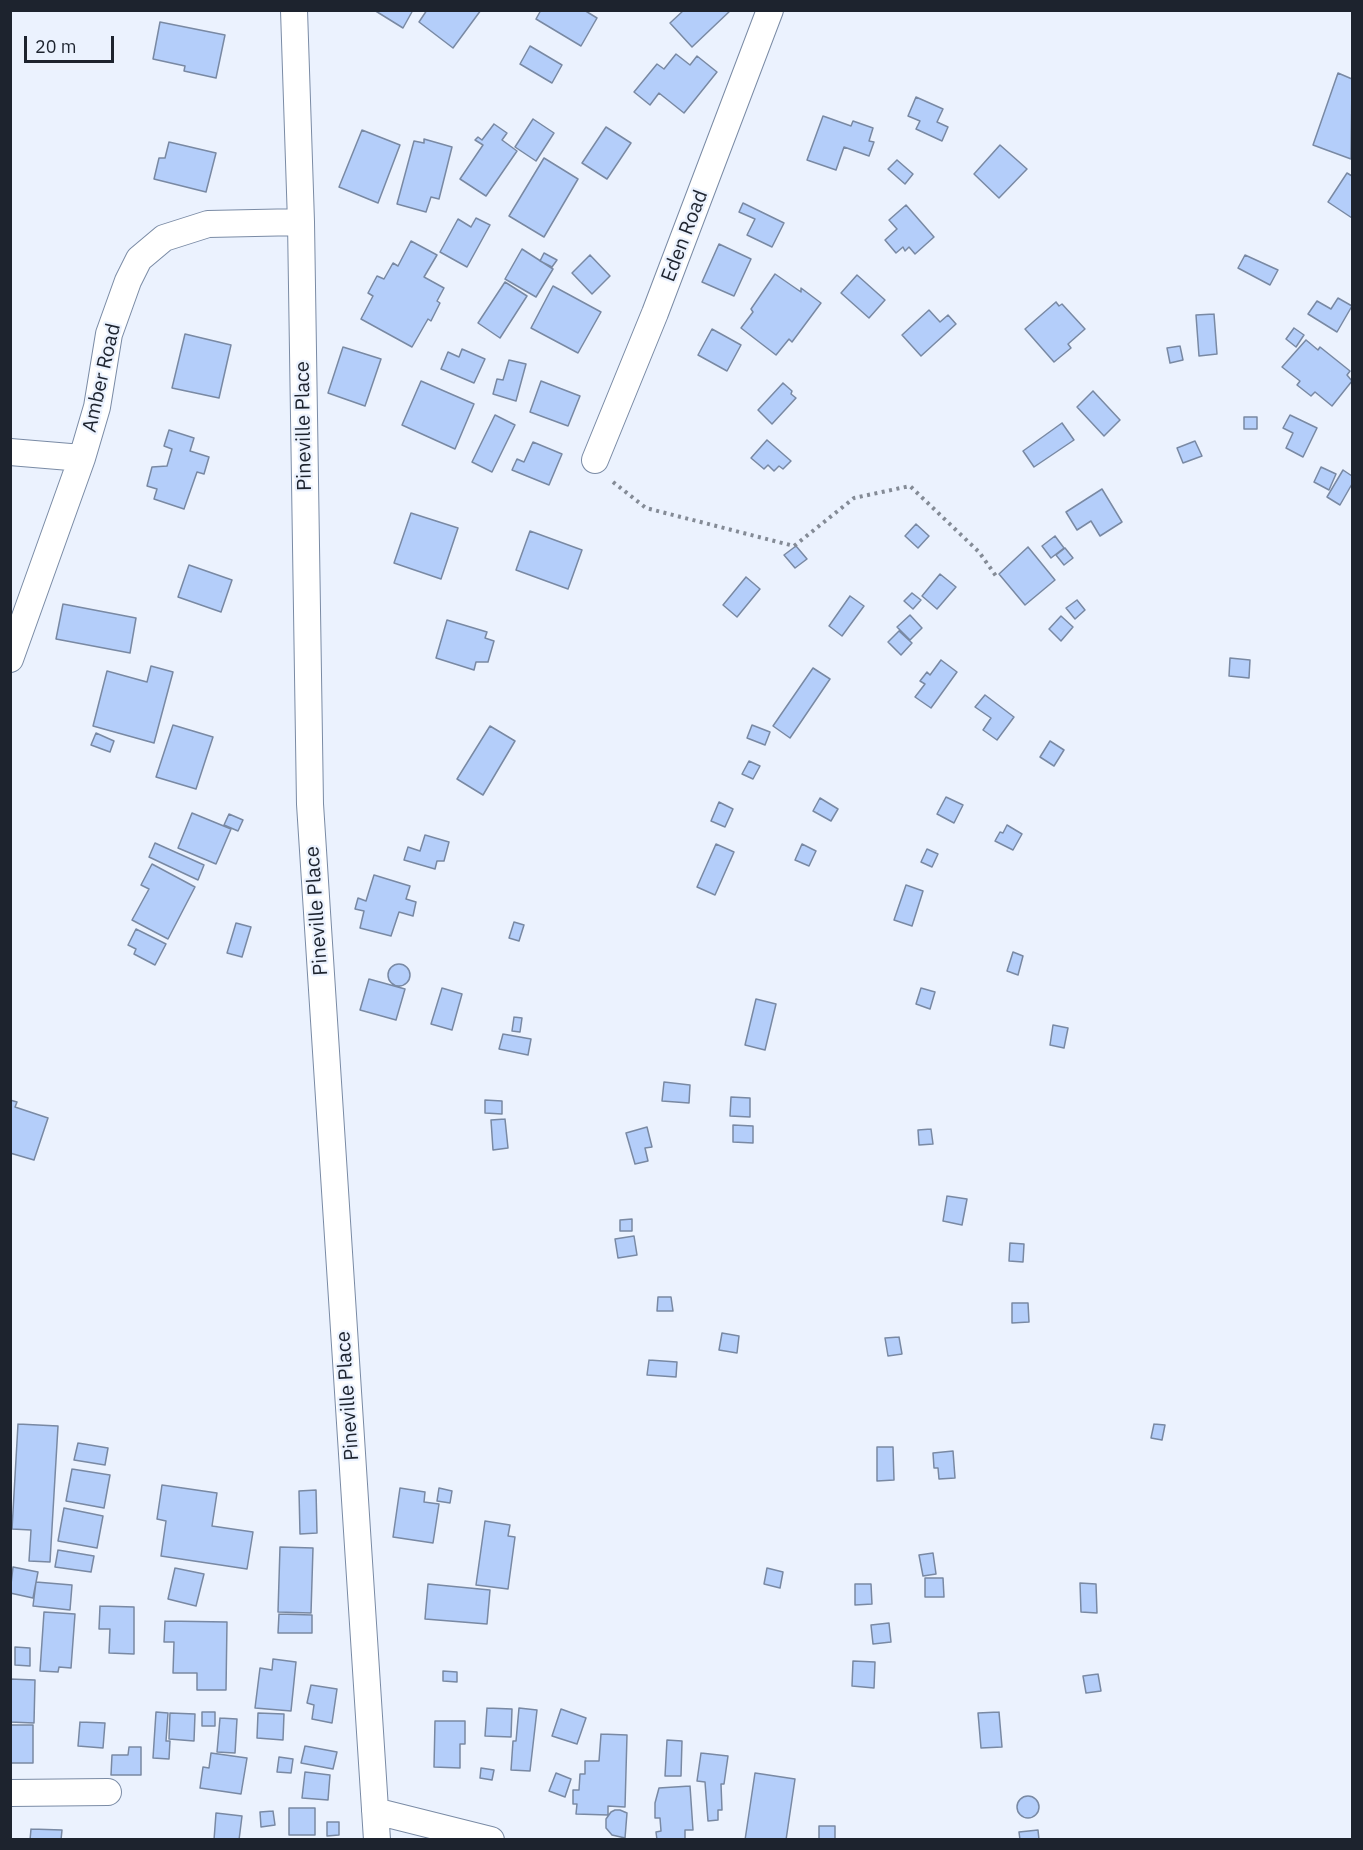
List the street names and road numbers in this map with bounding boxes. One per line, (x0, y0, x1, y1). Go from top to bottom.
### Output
street label: Eden Road (657, 187, 713, 285)
street label: Amber Road (78, 321, 126, 435)
street label: Pineville Place (291, 361, 317, 491)
street label: Pineville Place (301, 845, 333, 977)
street label: Pineville Place (332, 1330, 364, 1462)

